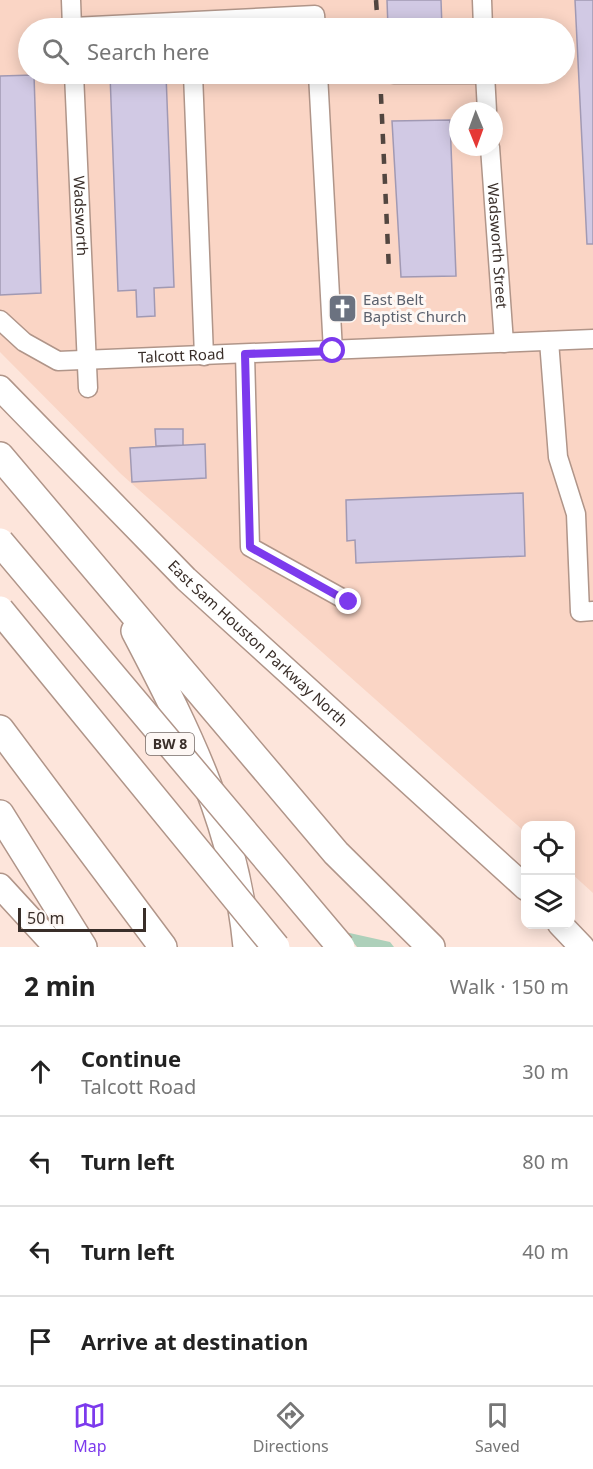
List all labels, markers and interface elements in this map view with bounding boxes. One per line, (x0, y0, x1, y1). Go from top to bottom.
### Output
search box (18, 18, 575, 84)
icon: search (39, 35, 72, 68)
text: Search here (87, 36, 209, 66)
north arrow (449, 102, 503, 156)
street label: Wadsworth (70, 175, 93, 256)
street label: Wadsworth Street (484, 182, 513, 310)
place label: East Belt Baptist Church (363, 289, 467, 326)
church icon: East Belt Baptist Church (326, 293, 358, 325)
route start (319, 337, 345, 363)
street label: Talcott Road (138, 343, 225, 367)
street label: East Sam Houston Parkway North (164, 555, 352, 730)
route end (335, 588, 361, 614)
road number: BW 8 (146, 733, 194, 755)
map controls (521, 821, 575, 929)
button: locate (521, 821, 575, 875)
button: layers (521, 875, 575, 929)
scale bar (18, 905, 146, 932)
text: 50 m (27, 907, 64, 929)
text: 2 min (24, 968, 96, 1004)
text: Walk · 150 m (450, 973, 569, 1000)
text: Continue (81, 1043, 181, 1073)
icon: ahead (24, 1055, 57, 1088)
text: 30 m (522, 1058, 569, 1085)
text: Talcott Road (81, 1073, 196, 1100)
icon: left (24, 1145, 57, 1178)
text: Turn left (81, 1146, 175, 1176)
text: 80 m (522, 1148, 569, 1175)
icon: left (24, 1235, 57, 1268)
text: Turn left (81, 1236, 175, 1266)
text: 40 m (522, 1238, 569, 1265)
icon: arrive (24, 1325, 57, 1358)
text: Arrive at destination (81, 1326, 308, 1356)
tab: Map (73, 1399, 106, 1457)
tab: Directions (253, 1399, 329, 1457)
tab: Saved (475, 1399, 520, 1457)

